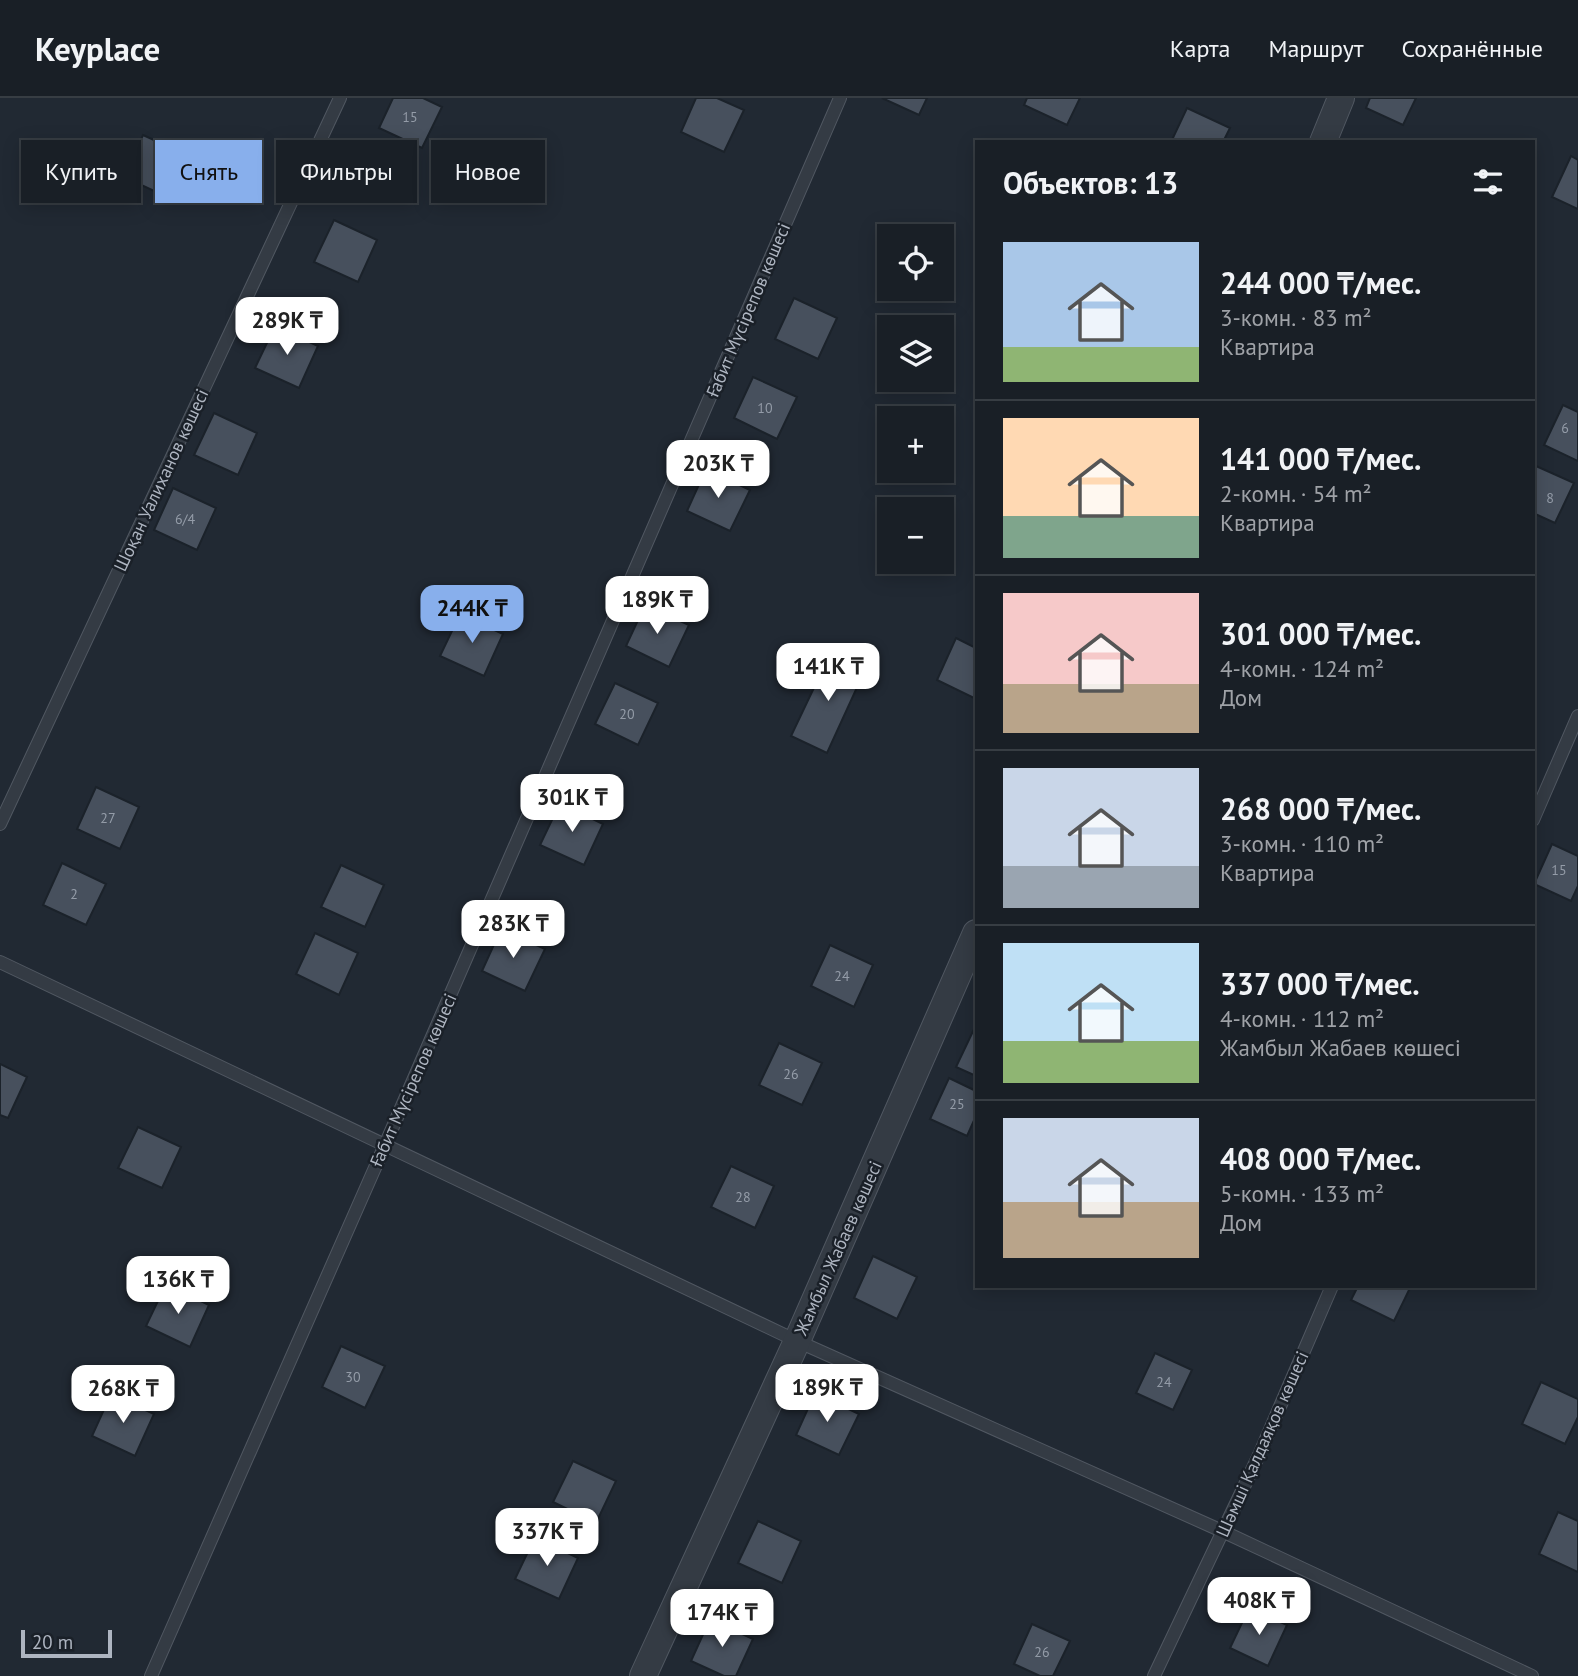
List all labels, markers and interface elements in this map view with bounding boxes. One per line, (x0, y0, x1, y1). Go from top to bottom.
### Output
text: Keyplace (35, 27, 160, 70)
text: Карта (1170, 33, 1230, 64)
text: Маршрут (1268, 33, 1363, 64)
text: Сохранённые (1401, 33, 1543, 64)
house number: 15 (402, 108, 418, 126)
chip: Купить (21, 140, 141, 203)
chip: Снять (155, 140, 262, 203)
chip: Фильтры (276, 140, 417, 203)
chip: Новое (431, 140, 545, 203)
text: Объектов: 13 (1003, 163, 1178, 202)
icon: filters (1469, 163, 1507, 201)
street label: Ғабит Мүсірепов көшесі (701, 219, 795, 401)
map controls (877, 224, 954, 574)
button: locate (877, 224, 954, 301)
text: 244 000 ₸/мес. (1220, 263, 1421, 302)
icon: home (1059, 270, 1143, 354)
pin: 289K ₸ (230, 298, 344, 357)
text: 3-комн. · 83 m² (1220, 303, 1372, 332)
text: 289K ₸ (251, 305, 323, 334)
button: layers (877, 315, 954, 392)
text: Квартира (1220, 332, 1315, 361)
street label: Шоқан Уалиханов көшесі (109, 385, 213, 575)
house number: 10 (757, 399, 773, 417)
button: + (877, 406, 954, 483)
house number: 6 (1561, 419, 1569, 437)
text: 141 000 ₸/мес. (1220, 439, 1421, 478)
pin: 203K ₸ (661, 440, 775, 500)
icon: home (1059, 446, 1143, 530)
text: 203K ₸ (682, 448, 754, 477)
text: 2-комн. · 54 m² (1220, 479, 1372, 508)
house number: 8 (1546, 489, 1554, 507)
button: − (877, 497, 954, 574)
text: Квартира (1220, 508, 1315, 537)
house number: 6/4 (175, 510, 195, 528)
pin: 189K ₸ (600, 576, 714, 636)
text: 189K ₸ (621, 584, 693, 613)
pin: 244K ₸ (415, 586, 529, 645)
text: 244K ₸ (436, 593, 508, 622)
text: 301 000 ₸/мес. (1220, 614, 1421, 653)
icon: home (1059, 621, 1143, 705)
pin: 141K ₸ (771, 644, 885, 703)
text: 141K ₸ (792, 651, 864, 680)
text: 4-комн. · 124 m² (1220, 654, 1384, 683)
text: Дом (1220, 683, 1262, 712)
house number: 20 (619, 705, 635, 723)
pin: 301K ₸ (515, 774, 629, 834)
text: 301K ₸ (536, 782, 608, 811)
text: 268 000 ₸/мес. (1220, 789, 1421, 828)
icon: home (1059, 796, 1143, 880)
house number: 27 (100, 809, 116, 827)
text: 3-комн. · 110 m² (1220, 829, 1384, 858)
text: Квартира (1220, 858, 1315, 887)
house number: 15 (1551, 861, 1567, 879)
house number: 2 (70, 885, 78, 903)
pin: 283K ₸ (456, 900, 570, 960)
text: 283K ₸ (477, 908, 549, 937)
text: 337 000 ₸/мес. (1220, 964, 1420, 1003)
house number: 24 (834, 967, 850, 985)
icon: home (1059, 971, 1143, 1055)
street label: Ғабит Мүсірепов көшесі (364, 990, 462, 1170)
text: 4-комн. · 112 m² (1220, 1004, 1384, 1033)
text: Жамбыл Жабаев көшесі (1220, 1033, 1461, 1062)
house number: 26 (783, 1065, 799, 1083)
house number: 25 (949, 1095, 965, 1113)
text: 408 000 ₸/мес. (1220, 1139, 1421, 1178)
icon: home (1059, 1146, 1143, 1230)
street label: Жамбыл Жабаев көшесі (789, 1157, 887, 1340)
text: 5-комн. · 133 m² (1220, 1179, 1384, 1208)
house number: 28 (735, 1188, 751, 1206)
text: Дом (1220, 1208, 1262, 1237)
pin: 136K ₸ (121, 1256, 235, 1316)
text: 136K ₸ (142, 1264, 214, 1293)
street label: Шәмші Қалдаяқов көшесі (1211, 1347, 1313, 1541)
pin: 189K ₸ (770, 1364, 884, 1424)
pin: 268K ₸ (66, 1366, 180, 1425)
house number: 30 (345, 1368, 361, 1386)
text: 189K ₸ (791, 1372, 863, 1401)
text: 268K ₸ (87, 1373, 159, 1402)
house number: 24 (1156, 1373, 1172, 1391)
pin: 337K ₸ (490, 1508, 604, 1568)
text: 337K ₸ (511, 1516, 583, 1545)
pin: 408K ₸ (1202, 1578, 1316, 1637)
text: 408K ₸ (1223, 1585, 1295, 1614)
pin: 174K ₸ (665, 1590, 779, 1649)
text: 174K ₸ (686, 1597, 758, 1626)
scale bar (21, 1627, 112, 1659)
text: 20 m (32, 1630, 73, 1654)
house number: 26 (1034, 1643, 1050, 1661)

